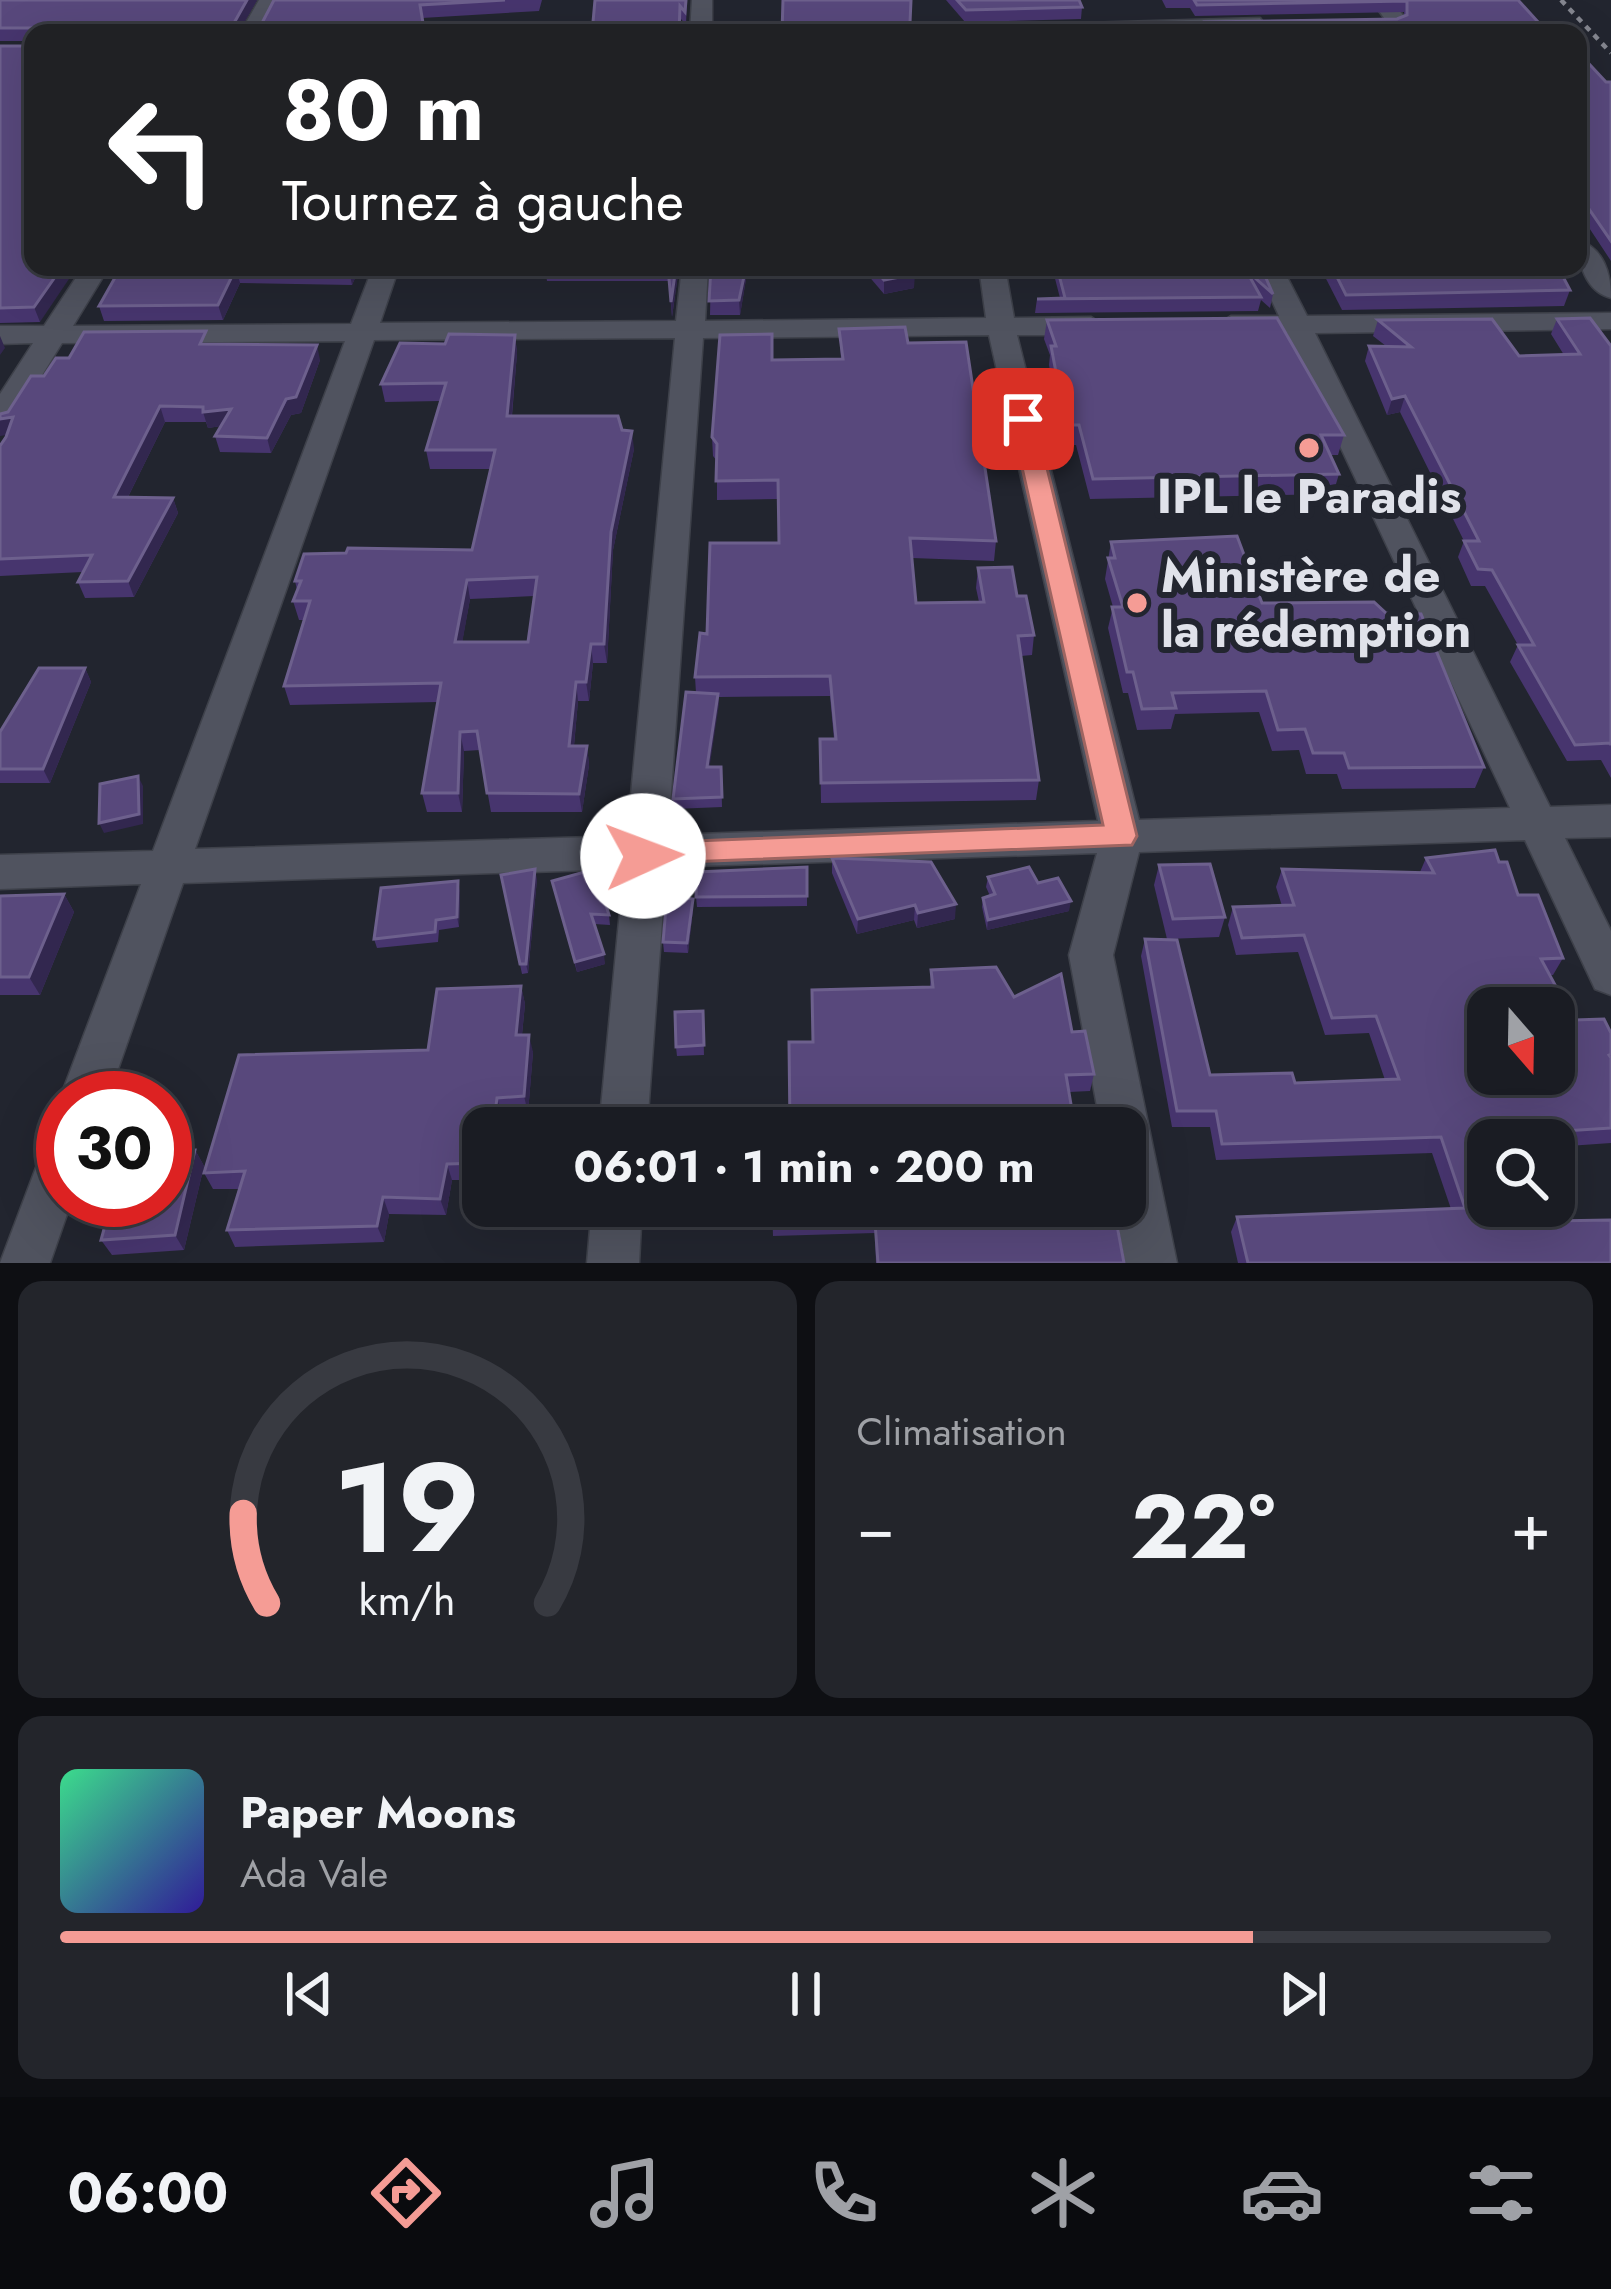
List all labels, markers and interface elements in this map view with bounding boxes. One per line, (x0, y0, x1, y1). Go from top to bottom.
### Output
text: 80 m (282, 50, 484, 172)
icon: left (84, 72, 240, 228)
text: Tournez à gauche (282, 162, 684, 240)
pin (972, 368, 1074, 470)
icon: arrive (990, 386, 1056, 452)
marker: IPL le Paradis (1296, 435, 1322, 461)
place label: IPL le Paradis (1157, 462, 1461, 531)
place label: Ministère de la rédemption (1161, 541, 1471, 665)
marker: Ministère de la rédemption (1124, 590, 1150, 616)
position arrow (580, 793, 706, 919)
north arrow (1467, 987, 1575, 1095)
map controls (1467, 987, 1575, 1227)
speed limit sign: 30 (36, 1071, 192, 1227)
button: search (1467, 1119, 1575, 1227)
text: 06:01 · 1 min · 200 m (573, 1134, 1035, 1199)
text: Climatisation (857, 1403, 1067, 1460)
text: 19 (334, 1418, 481, 1599)
text: 22° (1131, 1462, 1275, 1592)
text: − (857, 1479, 895, 1575)
text: + (1510, 1479, 1551, 1575)
text: km/h (359, 1568, 456, 1630)
text: Paper Moons (240, 1780, 516, 1845)
text: Ada Vale (240, 1845, 388, 1902)
icon: previous (276, 1961, 342, 2027)
icon: pause (773, 1961, 839, 2027)
icon: next (1270, 1961, 1336, 2027)
icon: directions (364, 2151, 448, 2235)
icon: music (583, 2151, 667, 2235)
icon: phone (802, 2151, 886, 2235)
icon: climate (1021, 2151, 1105, 2235)
icon: car (1240, 2151, 1324, 2235)
icon: filters (1459, 2151, 1543, 2235)
text: 06:00 (68, 2154, 228, 2232)

